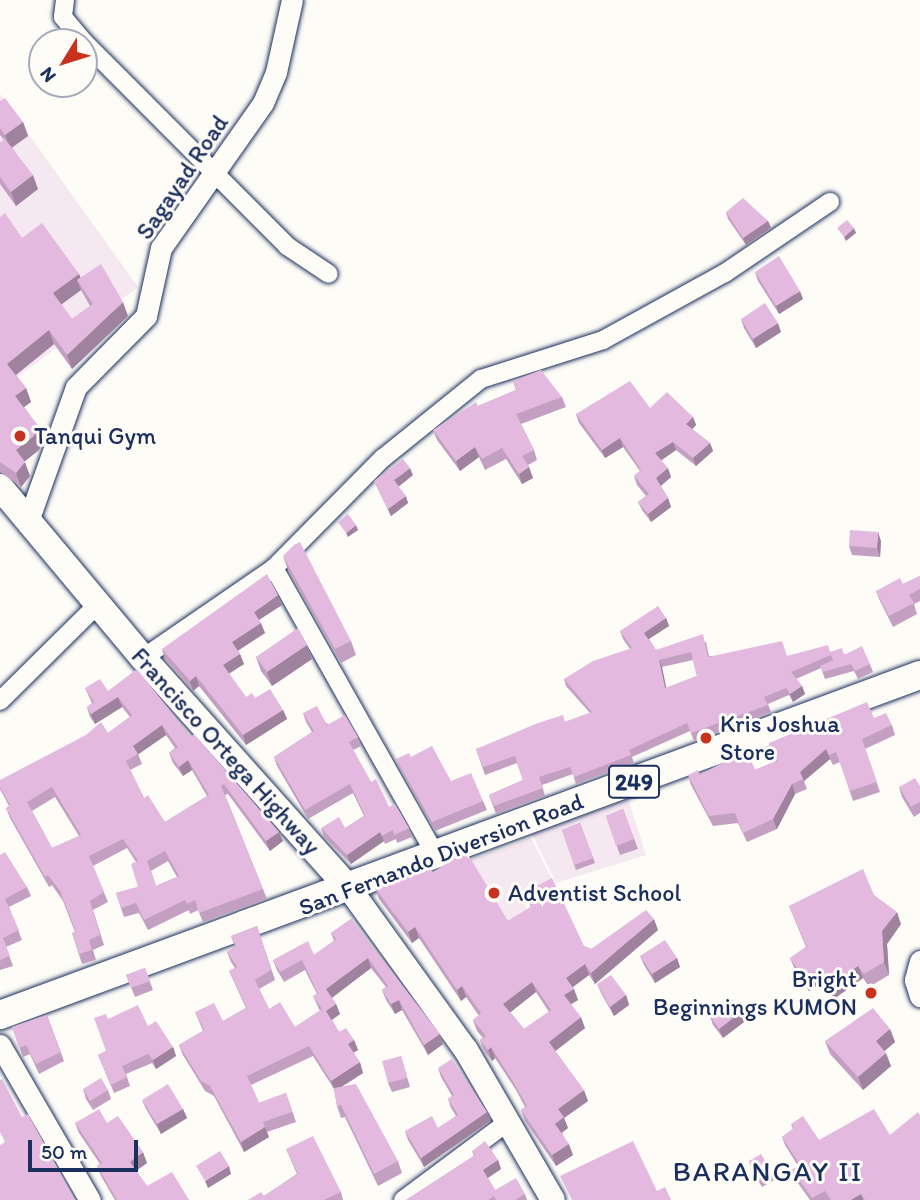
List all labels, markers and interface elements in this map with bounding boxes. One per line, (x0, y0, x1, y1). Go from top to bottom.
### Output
north arrow (28, 28, 98, 98)
text: N (35, 63, 61, 87)
street label: Sagayad Road (130, 109, 234, 245)
place label: Tanqui Gym (34, 422, 155, 450)
marker: Tanqui Gym (12, 428, 28, 444)
street label: Francisco Ortega Highway (126, 642, 326, 860)
place label: Kris Joshua Store (720, 710, 839, 766)
marker: Kris Joshua Store (698, 730, 714, 746)
road number: 249 (608, 762, 660, 802)
street label: San Fernando Diversion Road (296, 787, 586, 921)
place label: Adventist School (508, 879, 681, 907)
marker: Adventist School (486, 885, 502, 901)
place label: Bright Beginnings KUMON (653, 965, 857, 1021)
marker: Bright Beginnings KUMON (863, 985, 879, 1001)
scale bar (32, 1126, 142, 1170)
text: 50 m (41, 1139, 87, 1164)
district label: BARANGAY II (675, 1154, 861, 1188)

